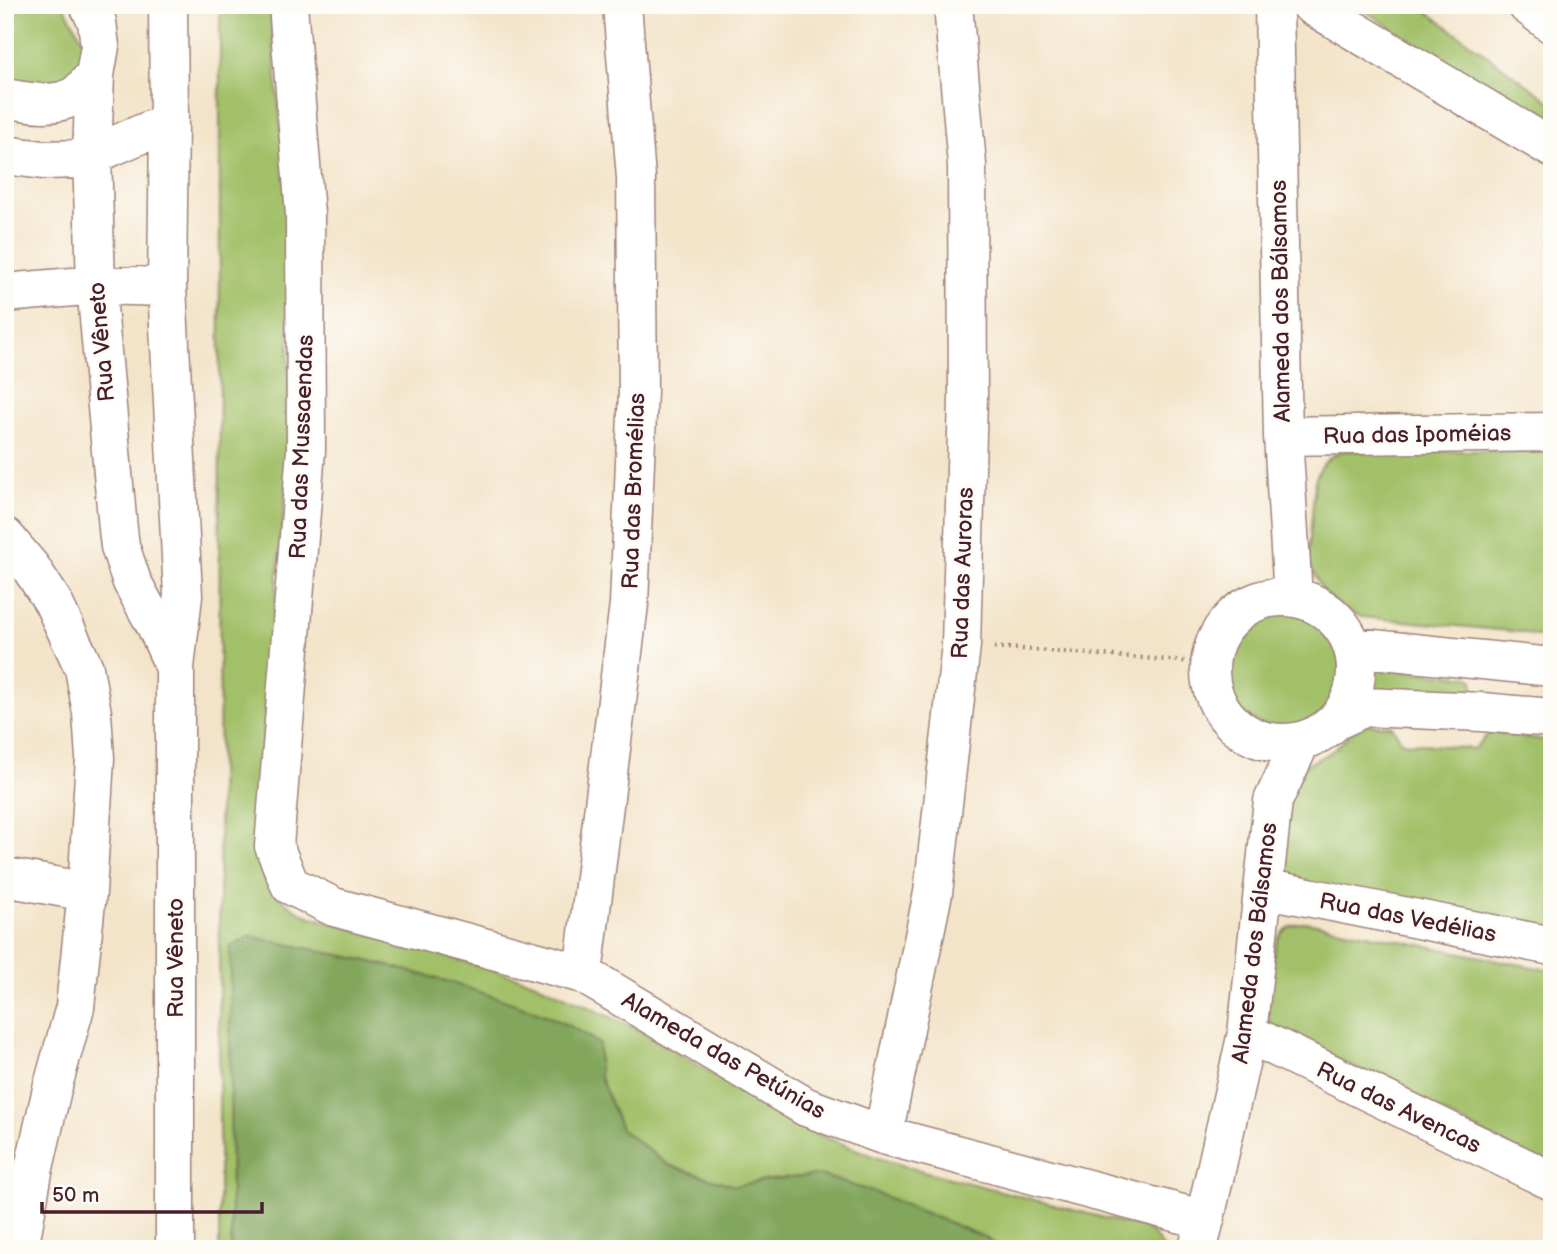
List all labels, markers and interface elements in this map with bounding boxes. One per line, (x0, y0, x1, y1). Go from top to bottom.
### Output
street label: Alameda dos Bálsamos (1265, 179, 1297, 423)
street label: Rua Vêneto (83, 281, 121, 403)
street label: Rua das Mussaendas (284, 334, 320, 560)
street label: Rua das Bromélias (617, 392, 651, 590)
street label: Rua das Ipoméias (1323, 419, 1511, 451)
street label: Rua das Auroras (946, 487, 980, 659)
street label: Alameda dos Bálsamos (1226, 821, 1284, 1065)
street label: Rua das Vedélias (1317, 887, 1499, 949)
street label: Rua Vêneto (162, 898, 190, 1018)
street label: Alameda das Petúnias (617, 986, 830, 1126)
street label: Rua das Avencas (1312, 1056, 1485, 1160)
scale bar (42, 1170, 262, 1214)
text: 50 m (52, 1183, 99, 1208)

